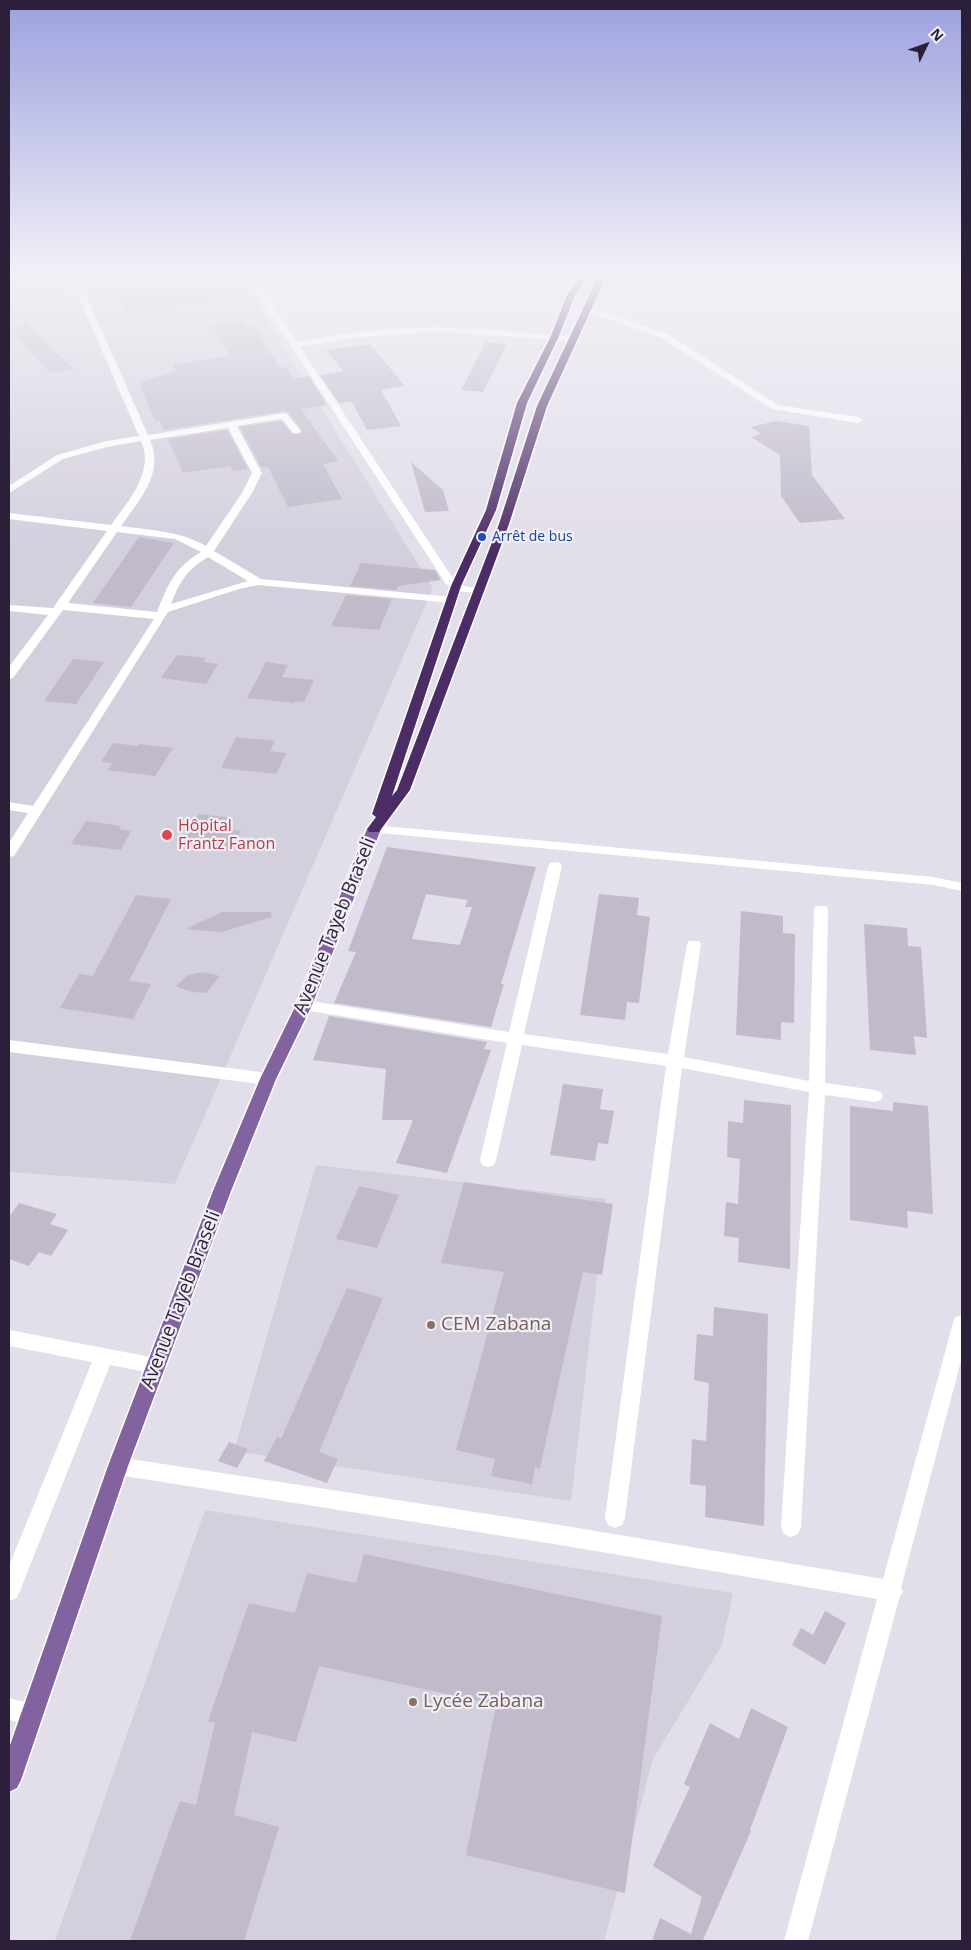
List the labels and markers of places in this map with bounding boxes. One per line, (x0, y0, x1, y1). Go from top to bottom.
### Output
place label: Arrêt de bus (492, 529, 573, 545)
marker: Arrêt de bus (476, 531, 488, 543)
place label: Hôpital Frantz Fanon (178, 816, 275, 854)
marker: Hôpital Frantz Fanon (160, 828, 174, 842)
place label: CEM Zabana (441, 1314, 551, 1336)
marker: CEM Zabana (425, 1319, 437, 1331)
place label: Lycée Zabana (423, 1691, 544, 1713)
marker: Lycée Zabana (407, 1696, 419, 1708)

